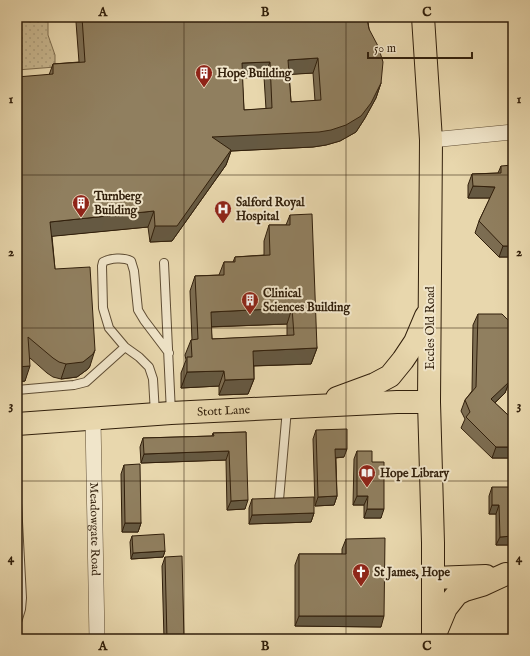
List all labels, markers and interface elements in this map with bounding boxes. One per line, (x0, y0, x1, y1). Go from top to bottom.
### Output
text: A (98, 4, 109, 21)
text: B (261, 4, 270, 21)
text: C (422, 4, 432, 21)
scale bar (368, 34, 472, 60)
text: 50 m (374, 41, 396, 56)
building icon: Hope Building (194, 63, 214, 88)
place label: Hope Building (217, 66, 292, 82)
text: 1 (9, 91, 14, 108)
text: 1 (517, 91, 522, 108)
place label: Turnberg Building (93, 189, 142, 219)
building icon: Turnberg Building (71, 193, 91, 218)
place label: Salford Royal Hospital (236, 195, 305, 225)
hospital icon: Salford Royal Hospital (213, 199, 233, 224)
text: 2 (8, 244, 14, 261)
text: 2 (516, 244, 522, 261)
place label: Clinical Sciences Building (263, 286, 350, 316)
street label: Eccles Old Road (423, 286, 438, 370)
building icon: Clinical Sciences Building (240, 290, 260, 315)
text: 3 (9, 397, 14, 414)
text: 3 (517, 397, 522, 414)
street label: Stott Lane (197, 402, 251, 420)
library icon: Hope Library (357, 463, 377, 488)
place label: Hope Library (380, 466, 450, 482)
street label: Meadowgate Road (86, 482, 103, 576)
text: 4 (8, 550, 15, 567)
text: 4 (516, 550, 523, 567)
church icon: St James, Hope (351, 562, 371, 587)
place label: St James, Hope (374, 565, 451, 581)
text: A (98, 638, 109, 655)
text: B (261, 638, 270, 655)
text: C (422, 638, 432, 655)

